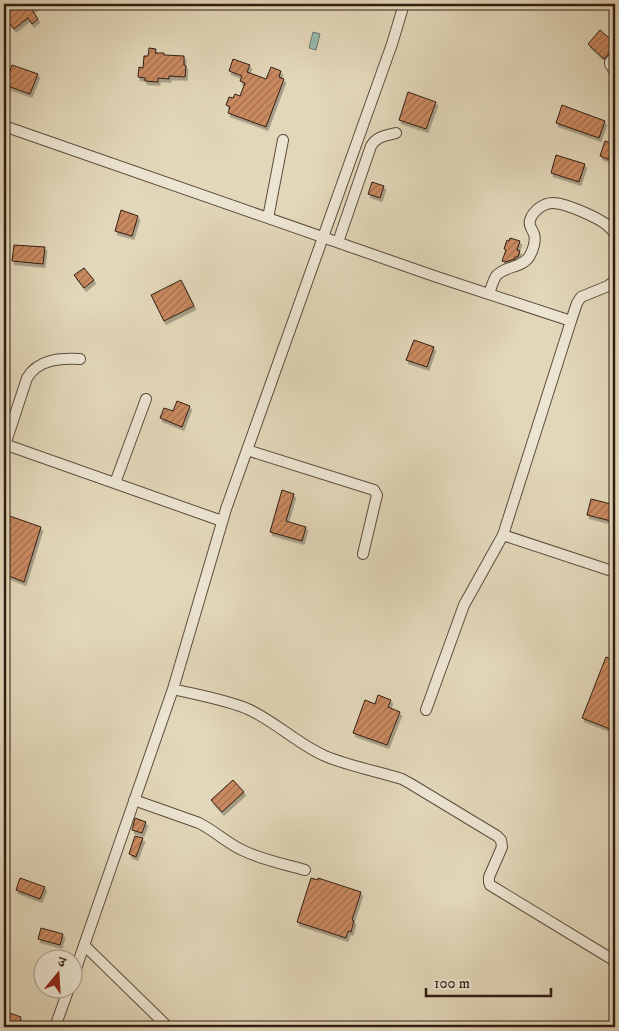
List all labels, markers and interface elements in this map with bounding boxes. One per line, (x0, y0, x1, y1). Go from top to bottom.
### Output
north arrow (32, 948, 82, 998)
text: उ (55, 953, 69, 973)
scale bar (426, 966, 552, 998)
text: 100 m (434, 974, 470, 993)

